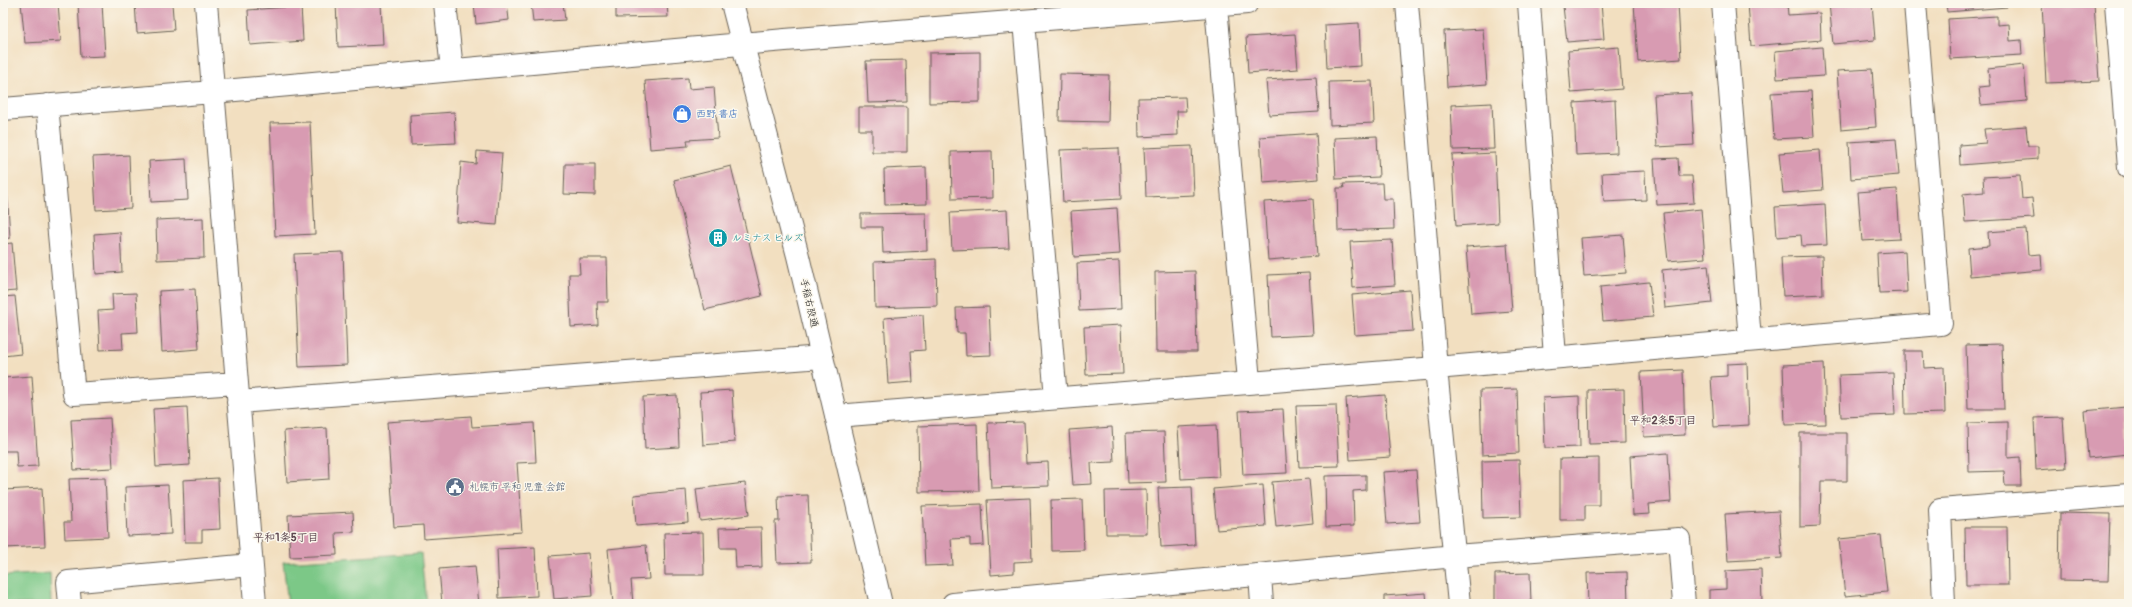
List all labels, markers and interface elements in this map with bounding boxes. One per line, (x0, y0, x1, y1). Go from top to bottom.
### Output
shop icon: 西野 書店 (671, 103, 693, 125)
place label: 西野 書店 (696, 108, 738, 120)
building icon: ルミナス ヒルズ (707, 227, 729, 249)
place label: ルミナス ヒルズ (732, 232, 803, 244)
street label: 手稲右股通 (798, 277, 820, 329)
district label: 平和2条5丁目 (1629, 414, 1697, 427)
public building icon: 札幌市 平和 児童 会館 (444, 476, 466, 498)
place label: 札幌市 平和 児童 会館 (469, 481, 566, 493)
district label: 平和1条5丁目 (253, 531, 319, 544)

